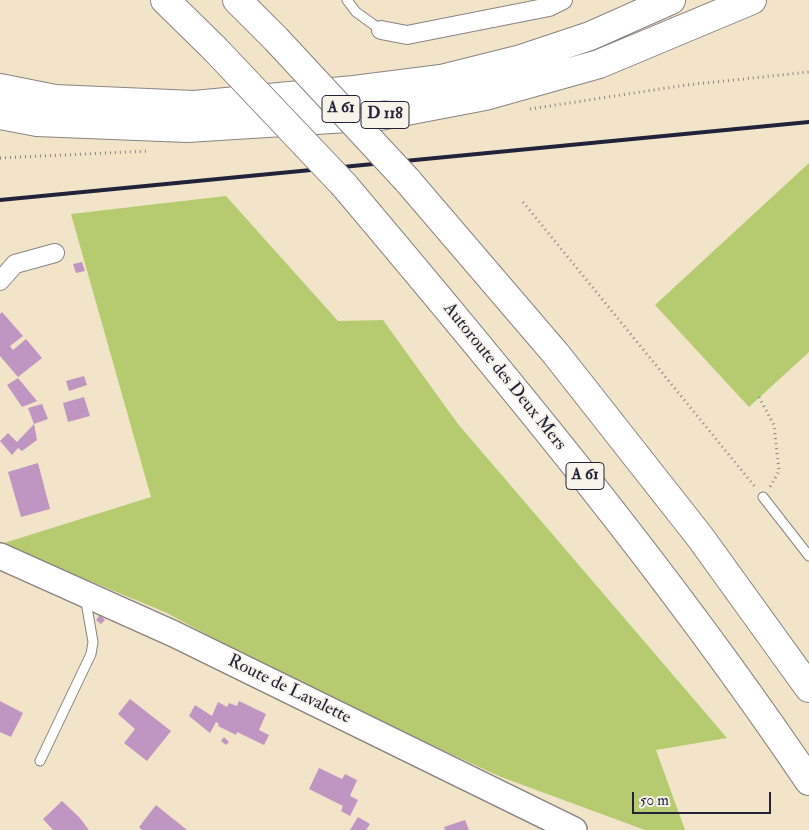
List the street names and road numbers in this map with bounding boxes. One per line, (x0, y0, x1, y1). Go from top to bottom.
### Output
road number: A 61 (322, 96, 360, 122)
road number: D 118 (361, 102, 409, 128)
street label: Autoroute des Deux Mers (438, 299, 570, 455)
road number: A 61 (566, 462, 604, 490)
street label: Route de Lavalette (224, 651, 354, 729)

